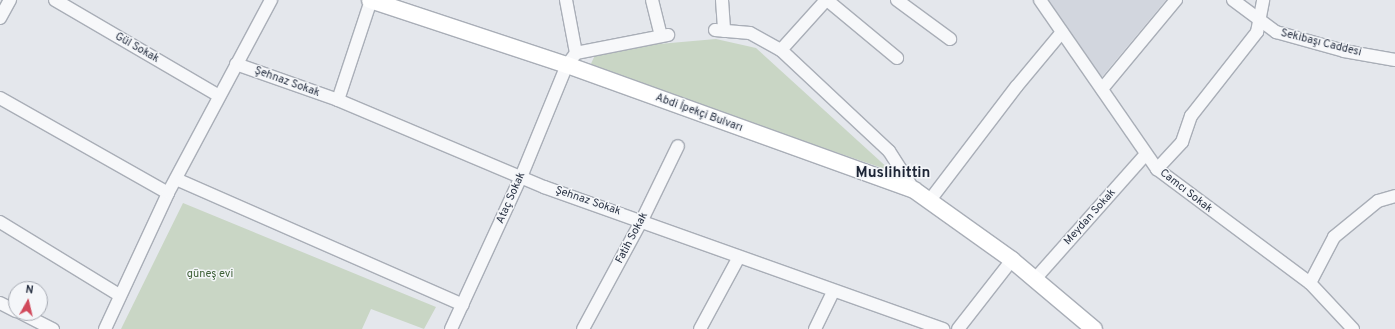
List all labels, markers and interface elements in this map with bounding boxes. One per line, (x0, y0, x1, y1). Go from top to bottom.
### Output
street label: Sekibaşı Caddesi (1279, 27, 1363, 59)
street label: Gül Sokak (113, 30, 161, 66)
street label: Şehnaz Sokak (253, 64, 321, 100)
street label: Abdi İpekçi Bulvarı (654, 91, 744, 135)
district label: Muslihittin (856, 165, 930, 183)
street label: Camcı Sokak (1157, 166, 1215, 216)
street label: Ataç Sokak (494, 170, 528, 226)
street label: Şehnaz Sokak (553, 184, 623, 218)
street label: Meydan Sokak (1061, 186, 1119, 248)
street label: Fatih Sokak (613, 210, 651, 266)
park label: güneş evi (187, 267, 233, 281)
north arrow (8, 281, 48, 321)
text: N (25, 283, 34, 298)

